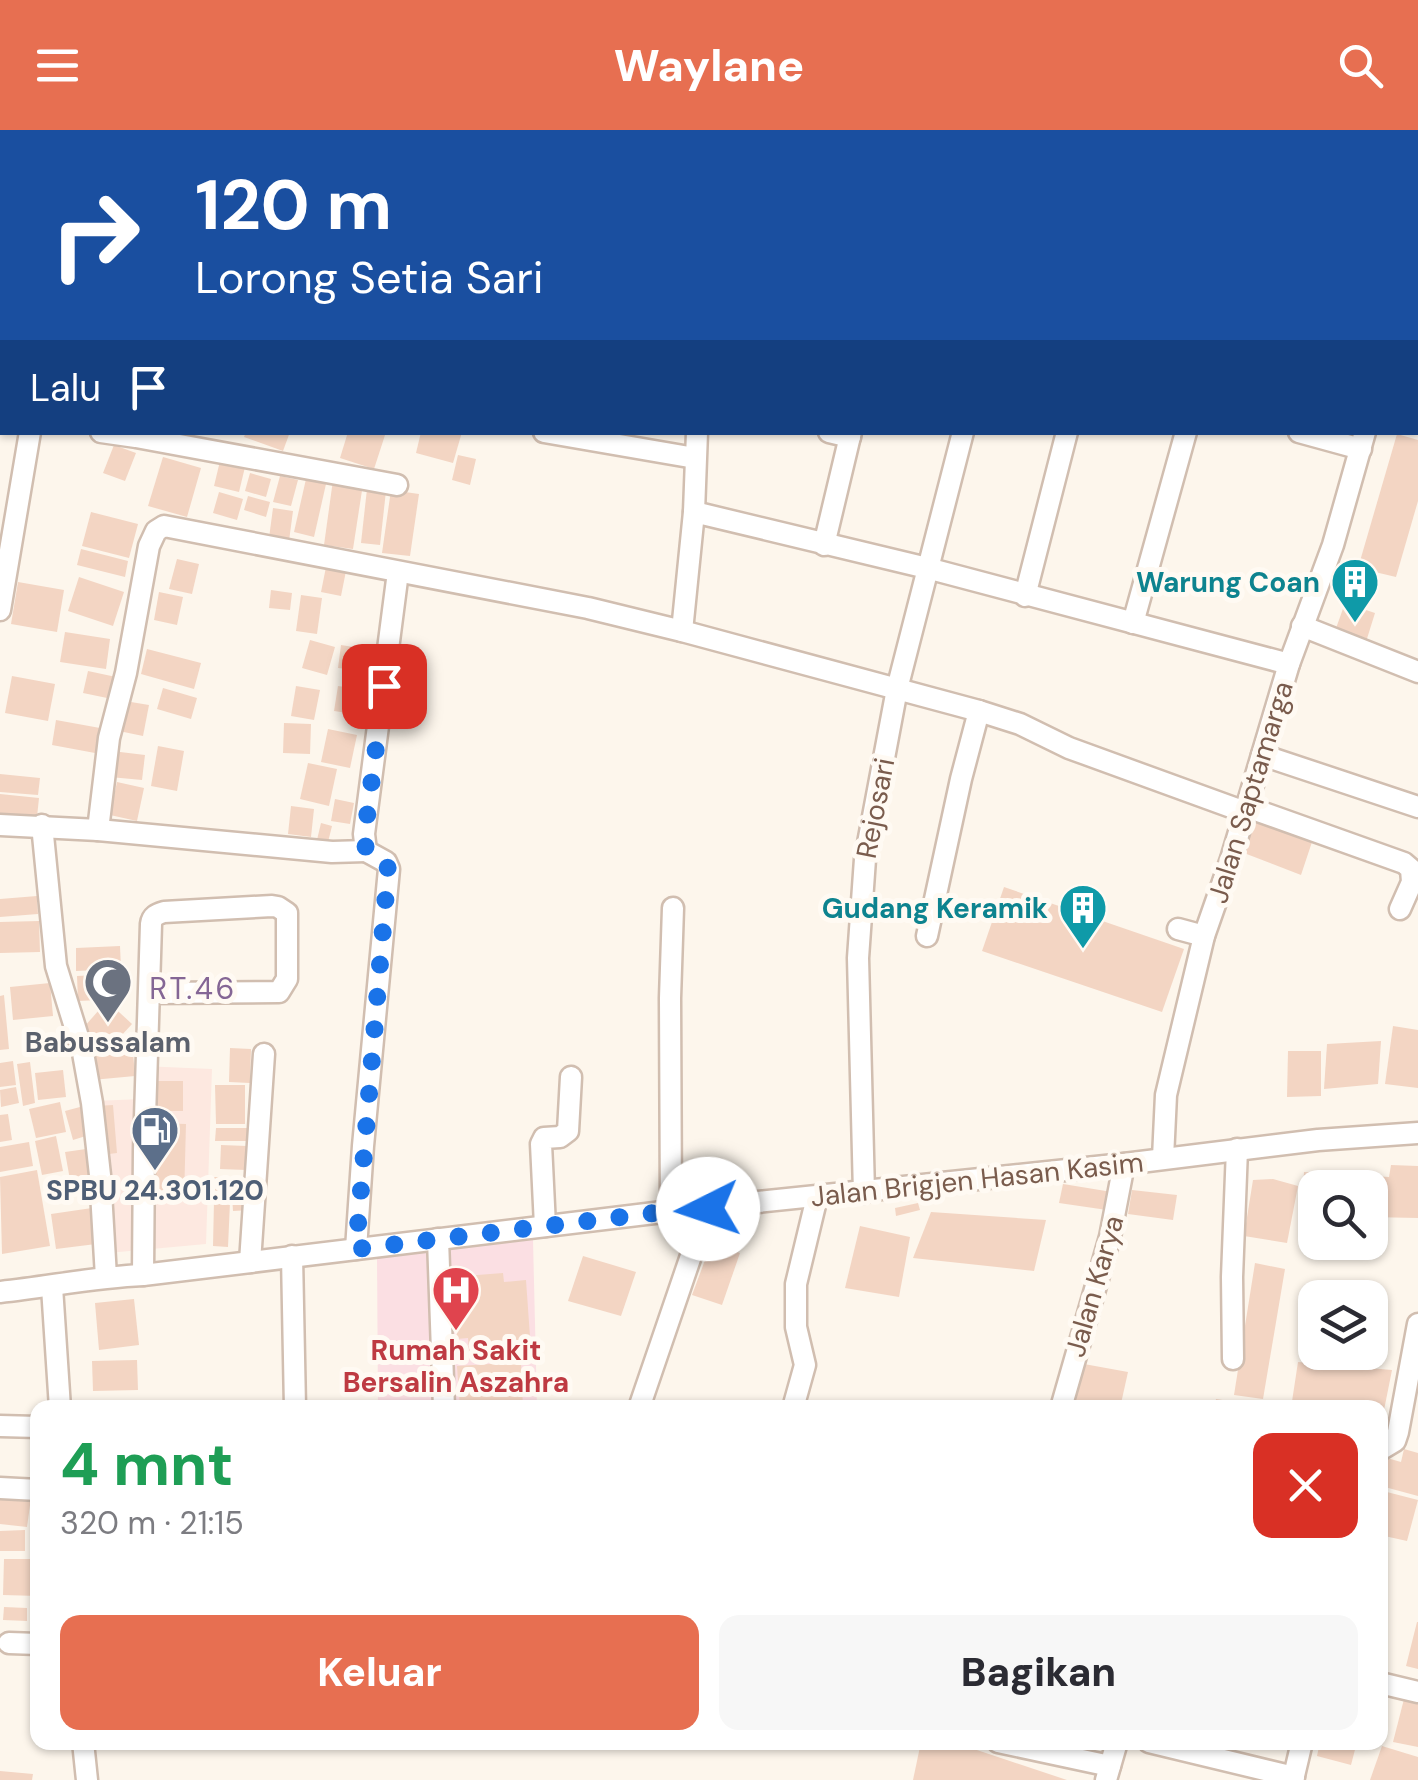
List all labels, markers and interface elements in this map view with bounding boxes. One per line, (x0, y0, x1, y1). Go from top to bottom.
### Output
text: Waylane (614, 36, 804, 95)
icon: menu (30, 38, 85, 93)
icon: search (1333, 38, 1388, 93)
text: 120 m (195, 160, 392, 251)
icon: right (30, 170, 160, 300)
text: Lorong Setia Sari (195, 248, 544, 307)
icon: arrive (121, 360, 176, 415)
text: Lalu (30, 363, 101, 413)
building icon: Warung Coan (1329, 556, 1381, 624)
place label: Warung Coan (1136, 564, 1320, 601)
pin (342, 644, 427, 729)
icon: arrive (357, 659, 412, 714)
street label: Jalan Saptamarga (1199, 677, 1302, 908)
street label: Rejosari (848, 755, 903, 861)
building icon: Gudang Keramik (1057, 882, 1109, 950)
place label: Gudang Keramik (822, 890, 1048, 927)
mosque icon: Babussalam (82, 956, 134, 1024)
district label: RT.46 (149, 969, 237, 1008)
place label: Babussalam (25, 1024, 191, 1061)
fuel station icon: SPBU 24.301.120 (129, 1104, 181, 1172)
street label: Jalan Brigjen Hasan Kasim (809, 1144, 1145, 1215)
position arrow (656, 1157, 760, 1261)
map controls (1298, 1170, 1388, 1370)
button: search (1298, 1170, 1388, 1260)
place label: SPBU 24.301.120 (46, 1172, 264, 1209)
street label: Jalan Karya (1057, 1211, 1132, 1361)
hospital icon: Rumah Sakit Bersalin Aszahra (430, 1264, 482, 1332)
button: layers (1298, 1280, 1388, 1370)
place label: Rumah Sakit Bersalin Aszahra (343, 1332, 569, 1401)
text: 4 mnt (60, 1425, 233, 1504)
button: close (1253, 1433, 1358, 1538)
text: 320 m · 21:15 (60, 1502, 244, 1544)
button: Keluar (60, 1615, 699, 1730)
button: Bagikan (719, 1615, 1358, 1730)

